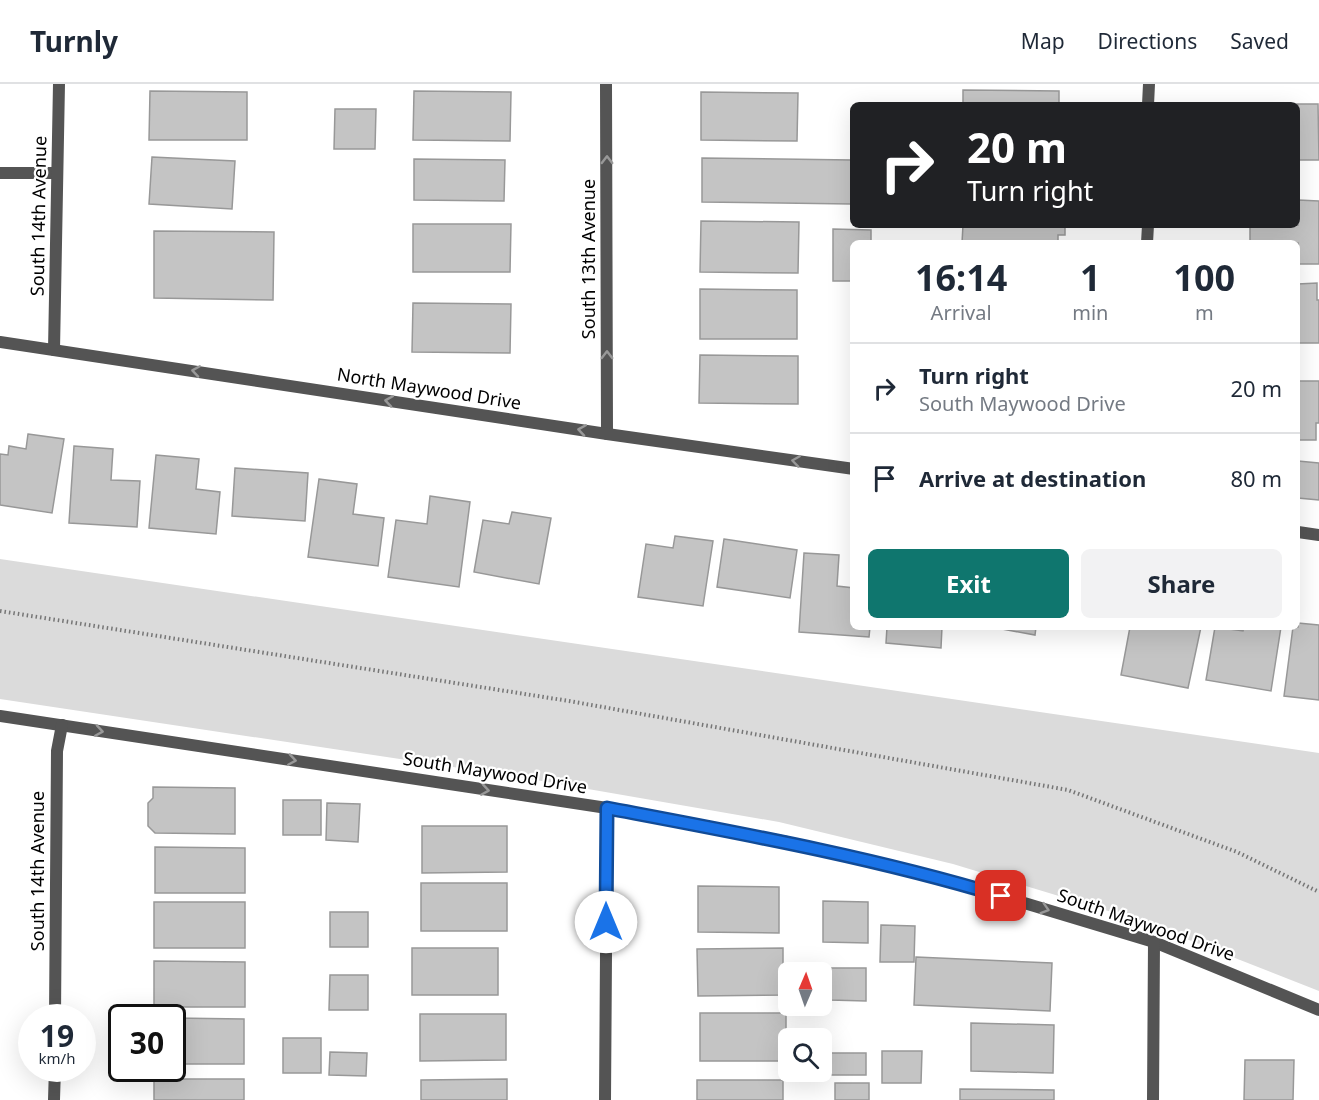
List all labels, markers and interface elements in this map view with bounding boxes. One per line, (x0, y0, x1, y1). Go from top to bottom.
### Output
text: Turnly (30, 22, 118, 60)
text: Map (1021, 27, 1065, 55)
text: Directions (1098, 27, 1197, 55)
text: Saved (1230, 27, 1289, 55)
text: 20 m (967, 118, 1067, 175)
icon: right (868, 126, 946, 204)
street label: South 14th Avenue (25, 136, 51, 296)
one-way arrow (600, 155, 613, 164)
text: Turn right (967, 172, 1093, 209)
street label: South 13th Avenue (576, 179, 600, 339)
text: 16:14 (915, 253, 1007, 302)
text: 1 (1080, 253, 1101, 302)
text: 100 (1173, 253, 1235, 302)
text: Arrival (931, 299, 992, 326)
text: min (1072, 299, 1108, 326)
text: m (1195, 299, 1214, 326)
one-way arrow (601, 350, 613, 359)
text: Turn right (919, 360, 1029, 390)
street label: North Maywood Drive (335, 362, 523, 414)
one-way arrow (192, 366, 201, 378)
icon: right (868, 372, 901, 405)
text: 20 m (1231, 373, 1282, 403)
text: South Maywood Drive (919, 390, 1126, 417)
one-way arrow (384, 395, 394, 407)
one-way arrow (577, 425, 586, 437)
one-way arrow (791, 455, 800, 467)
icon: arrive (868, 462, 901, 495)
text: Arrive at destination (919, 463, 1146, 493)
text: 80 m (1231, 463, 1282, 493)
button: Exit (868, 549, 1069, 618)
button: Share (1081, 549, 1282, 618)
one-way arrow (94, 724, 104, 737)
street label: South Maywood Drive (401, 746, 589, 798)
one-way arrow (288, 754, 297, 766)
one-way arrow (480, 783, 490, 795)
street label: South 14th Avenue (25, 791, 49, 951)
pin (975, 870, 1026, 921)
icon: arrive (984, 879, 1017, 912)
street label: South Maywood Drive (1054, 882, 1238, 966)
position arrow (574, 890, 638, 954)
one-way arrow (1039, 902, 1050, 914)
north arrow (778, 962, 832, 1016)
map controls (778, 962, 832, 1082)
speed limit sign: 30 (108, 1004, 186, 1082)
text: 19 (40, 1015, 74, 1056)
button: search (778, 1028, 832, 1082)
text: km/h (39, 1048, 75, 1068)

